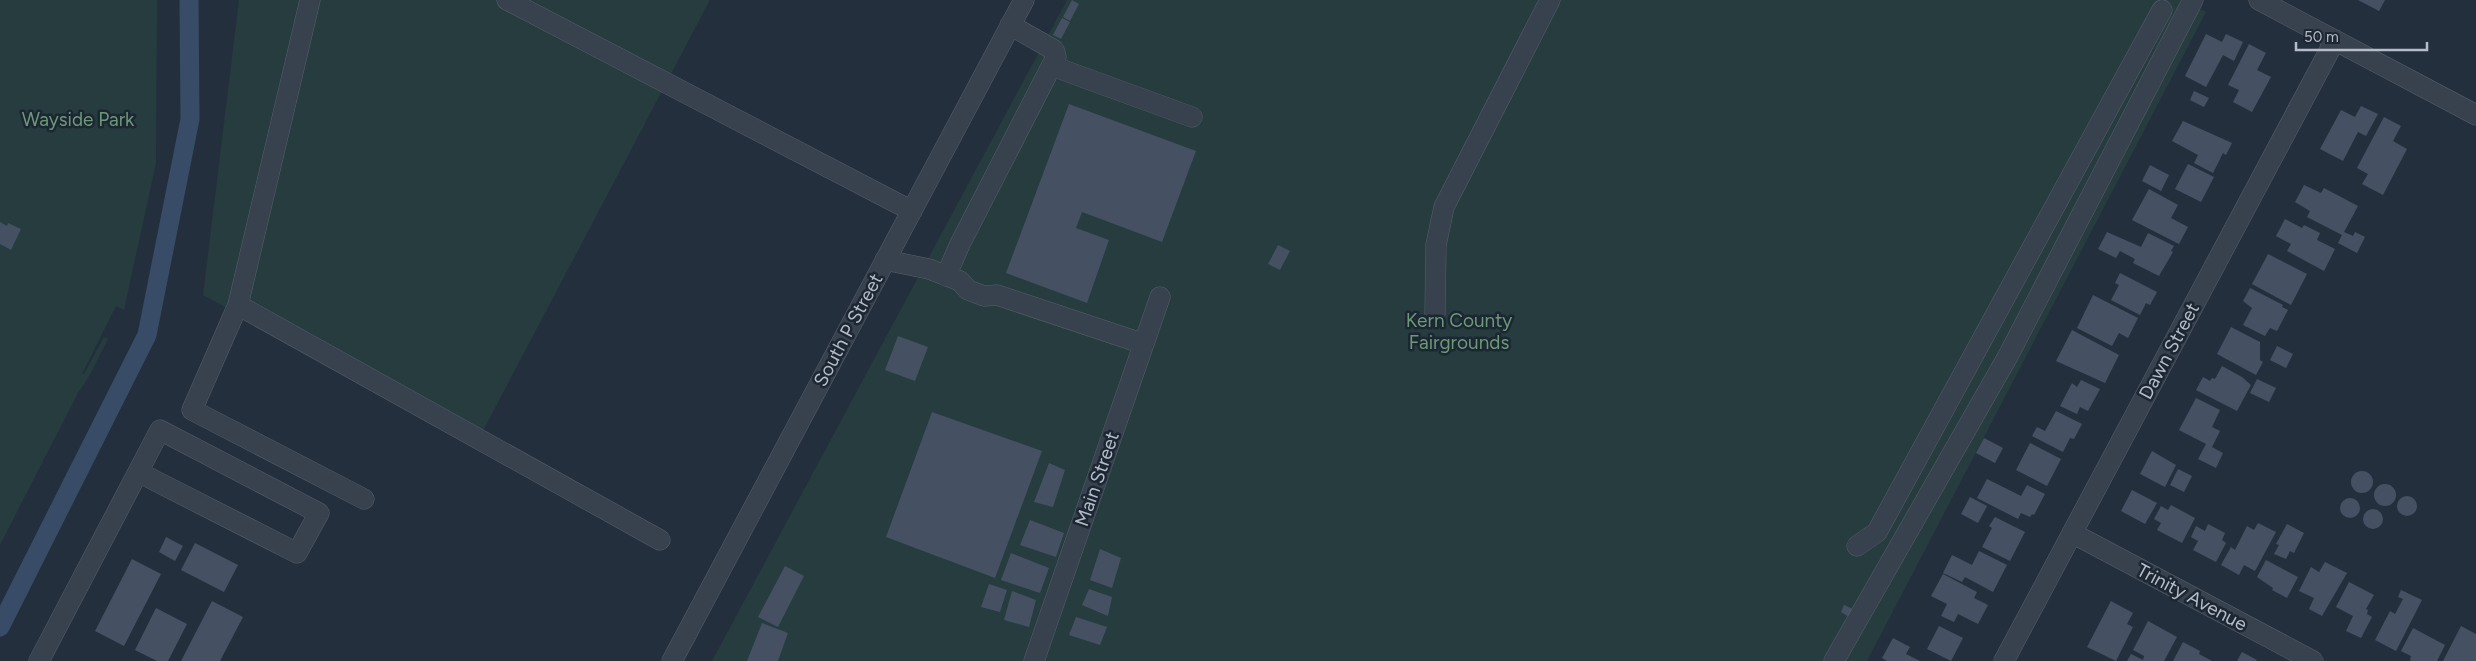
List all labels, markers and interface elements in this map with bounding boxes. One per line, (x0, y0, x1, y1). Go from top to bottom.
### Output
scale bar (2296, 20, 2427, 52)
text: 50 m (2304, 28, 2339, 46)
park label: Wayside Park (22, 108, 135, 131)
street label: South P Street (809, 270, 887, 390)
street label: Dawn Street (2134, 299, 2204, 403)
park label: Kern County Fairgrounds (1406, 309, 1512, 354)
street label: Main Street (1070, 429, 1124, 529)
street label: Trinity Avenue (2133, 558, 2251, 636)

